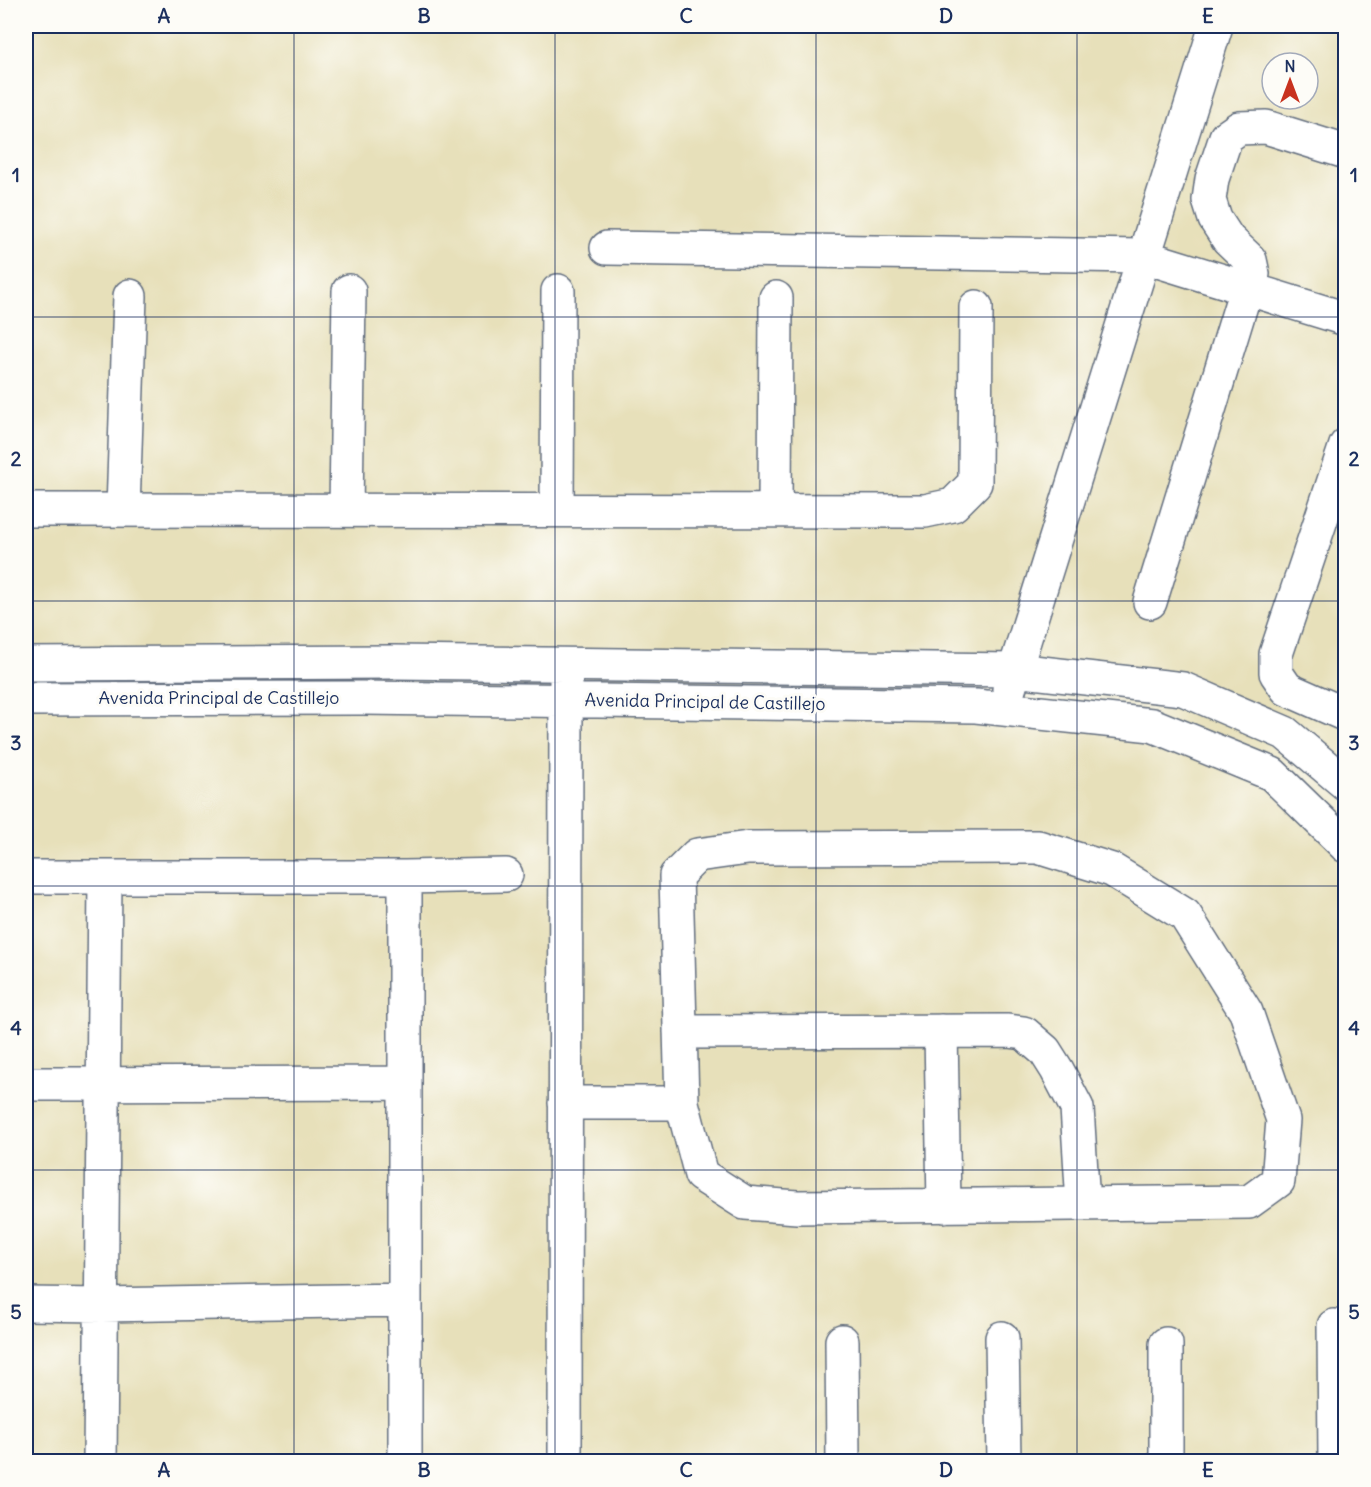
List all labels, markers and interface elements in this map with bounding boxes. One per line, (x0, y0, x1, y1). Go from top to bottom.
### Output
text: A (158, 3, 171, 28)
text: B (417, 3, 431, 28)
text: C (679, 3, 693, 28)
text: D (939, 3, 953, 28)
text: E (1202, 3, 1214, 28)
north arrow (1260, 51, 1320, 111)
text: N (1284, 56, 1296, 76)
text: 1 (12, 162, 20, 187)
text: 1 (1350, 162, 1358, 187)
text: 2 (11, 446, 22, 471)
text: 2 (1349, 446, 1360, 471)
street label: Avenida Principal de Castillejo (99, 686, 339, 709)
street label: Avenida Principal de Castillejo (584, 688, 826, 715)
text: 3 (10, 730, 22, 755)
text: 3 (1348, 730, 1360, 755)
text: 4 (10, 1015, 22, 1040)
text: 4 (1348, 1015, 1360, 1040)
text: 5 (10, 1299, 22, 1324)
text: 5 (1348, 1299, 1360, 1324)
text: A (158, 1457, 171, 1482)
text: B (417, 1457, 431, 1482)
text: C (679, 1457, 693, 1482)
text: D (939, 1457, 953, 1482)
text: E (1202, 1457, 1214, 1482)

